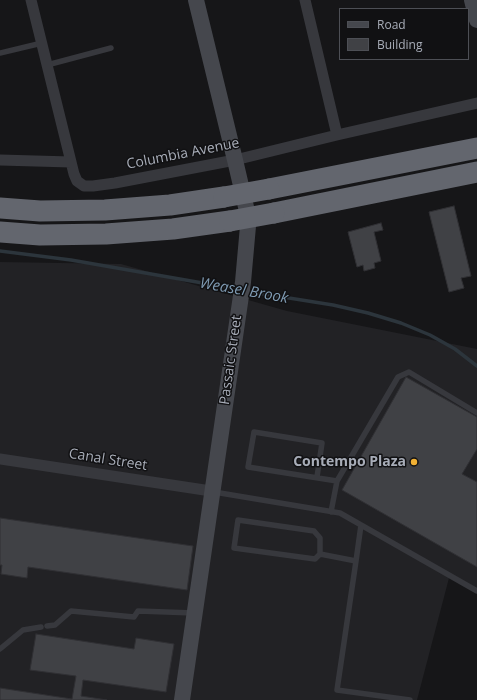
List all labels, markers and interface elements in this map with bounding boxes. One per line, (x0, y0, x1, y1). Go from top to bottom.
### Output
legend (339, 8, 469, 60)
text: Road (377, 16, 406, 33)
text: Building (377, 36, 422, 53)
street label: Columbia Avenue (125, 135, 241, 173)
water label: Weasel Brook (198, 274, 290, 308)
street label: Passaic Street (216, 314, 246, 406)
street label: Canal Street (68, 446, 148, 474)
place label: Contempo Plaza (293, 454, 406, 470)
marker: Contempo Plaza (409, 457, 419, 467)

